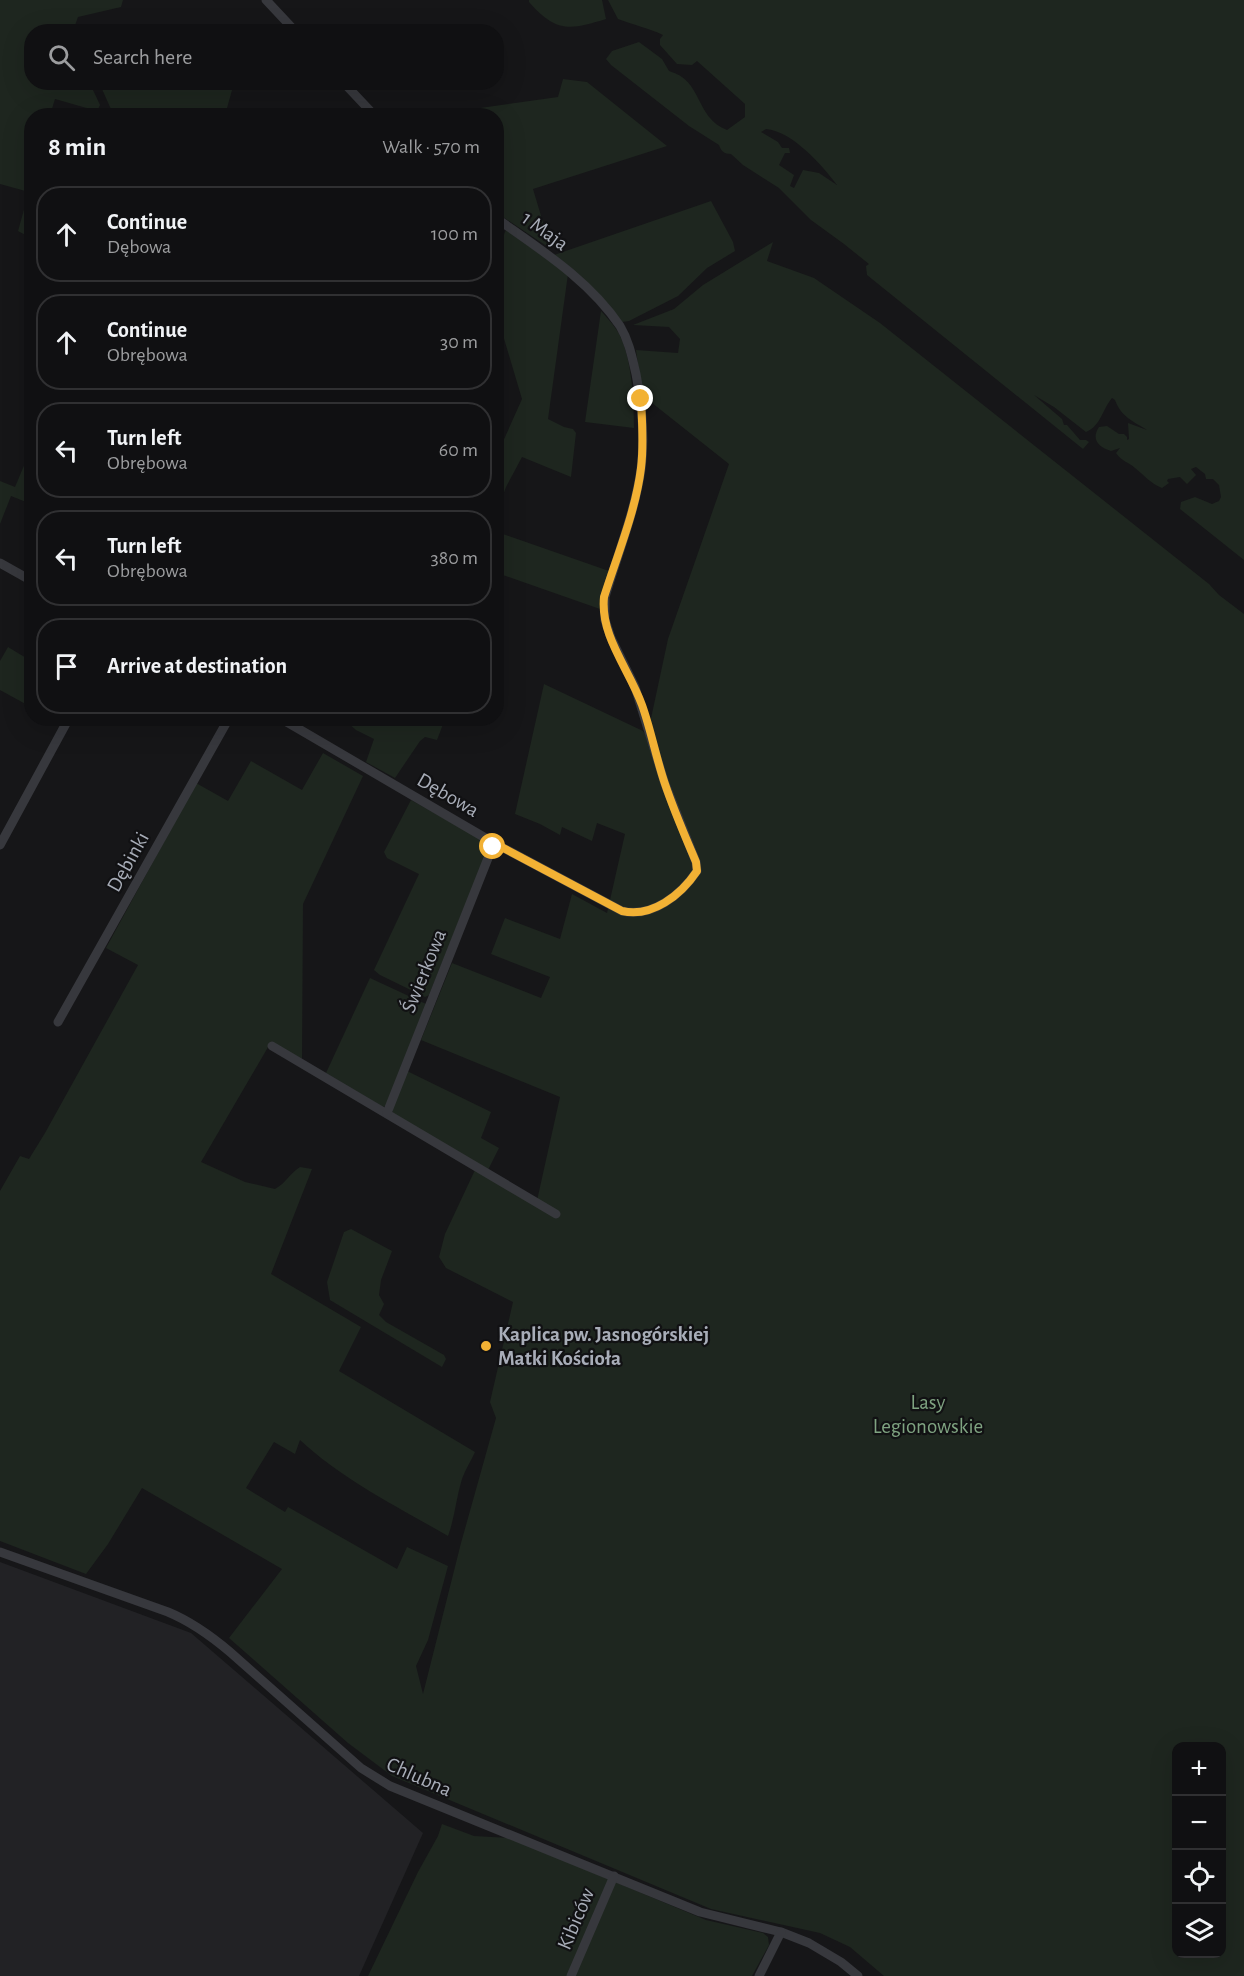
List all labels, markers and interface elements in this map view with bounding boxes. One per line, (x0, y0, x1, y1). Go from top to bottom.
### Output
search box (24, 24, 504, 90)
icon: search (45, 41, 78, 74)
text: Search here (93, 46, 192, 68)
text: 8 min (48, 134, 106, 160)
text: Walk · 570 m (382, 137, 480, 157)
street label: 1 Maja (518, 207, 572, 255)
text: Continue (107, 211, 187, 233)
icon: ahead (50, 218, 83, 251)
text: 100 m (431, 224, 478, 244)
text: Dębowa (107, 237, 171, 257)
text: Continue (107, 319, 187, 341)
icon: ahead (50, 326, 83, 359)
text: 30 m (440, 332, 478, 352)
text: Obrębowa (107, 345, 188, 365)
route end (627, 385, 653, 411)
text: Turn left (107, 427, 181, 449)
icon: left (50, 434, 83, 467)
text: 60 m (439, 440, 478, 460)
text: Obrębowa (107, 453, 188, 473)
text: Turn left (107, 535, 181, 557)
icon: left (50, 542, 83, 575)
text: 380 m (430, 548, 478, 568)
text: Obrębowa (107, 561, 188, 581)
icon: arrive (50, 650, 83, 683)
text: Arrive at destination (107, 655, 287, 677)
street label: Dębowa (413, 769, 483, 821)
street label: Dębinki (103, 829, 153, 895)
route start (479, 833, 505, 859)
street label: Świerkowa (395, 925, 450, 1016)
place label: Kaplica pw. Jasnogórskiej Matki Kościoła (498, 1324, 709, 1369)
marker: Kaplica pw. Jasnogórskiej Matki Kościoła (479, 1339, 493, 1353)
park label: Lasy Legionowskie (873, 1392, 983, 1437)
map controls (1172, 1742, 1226, 1958)
button: + (1172, 1742, 1226, 1796)
street label: Chlubna (383, 1753, 455, 1801)
button: − (1172, 1796, 1226, 1850)
button: locate (1172, 1850, 1226, 1904)
street label: Kibiców (554, 1885, 598, 1953)
button: layers (1172, 1904, 1226, 1958)

